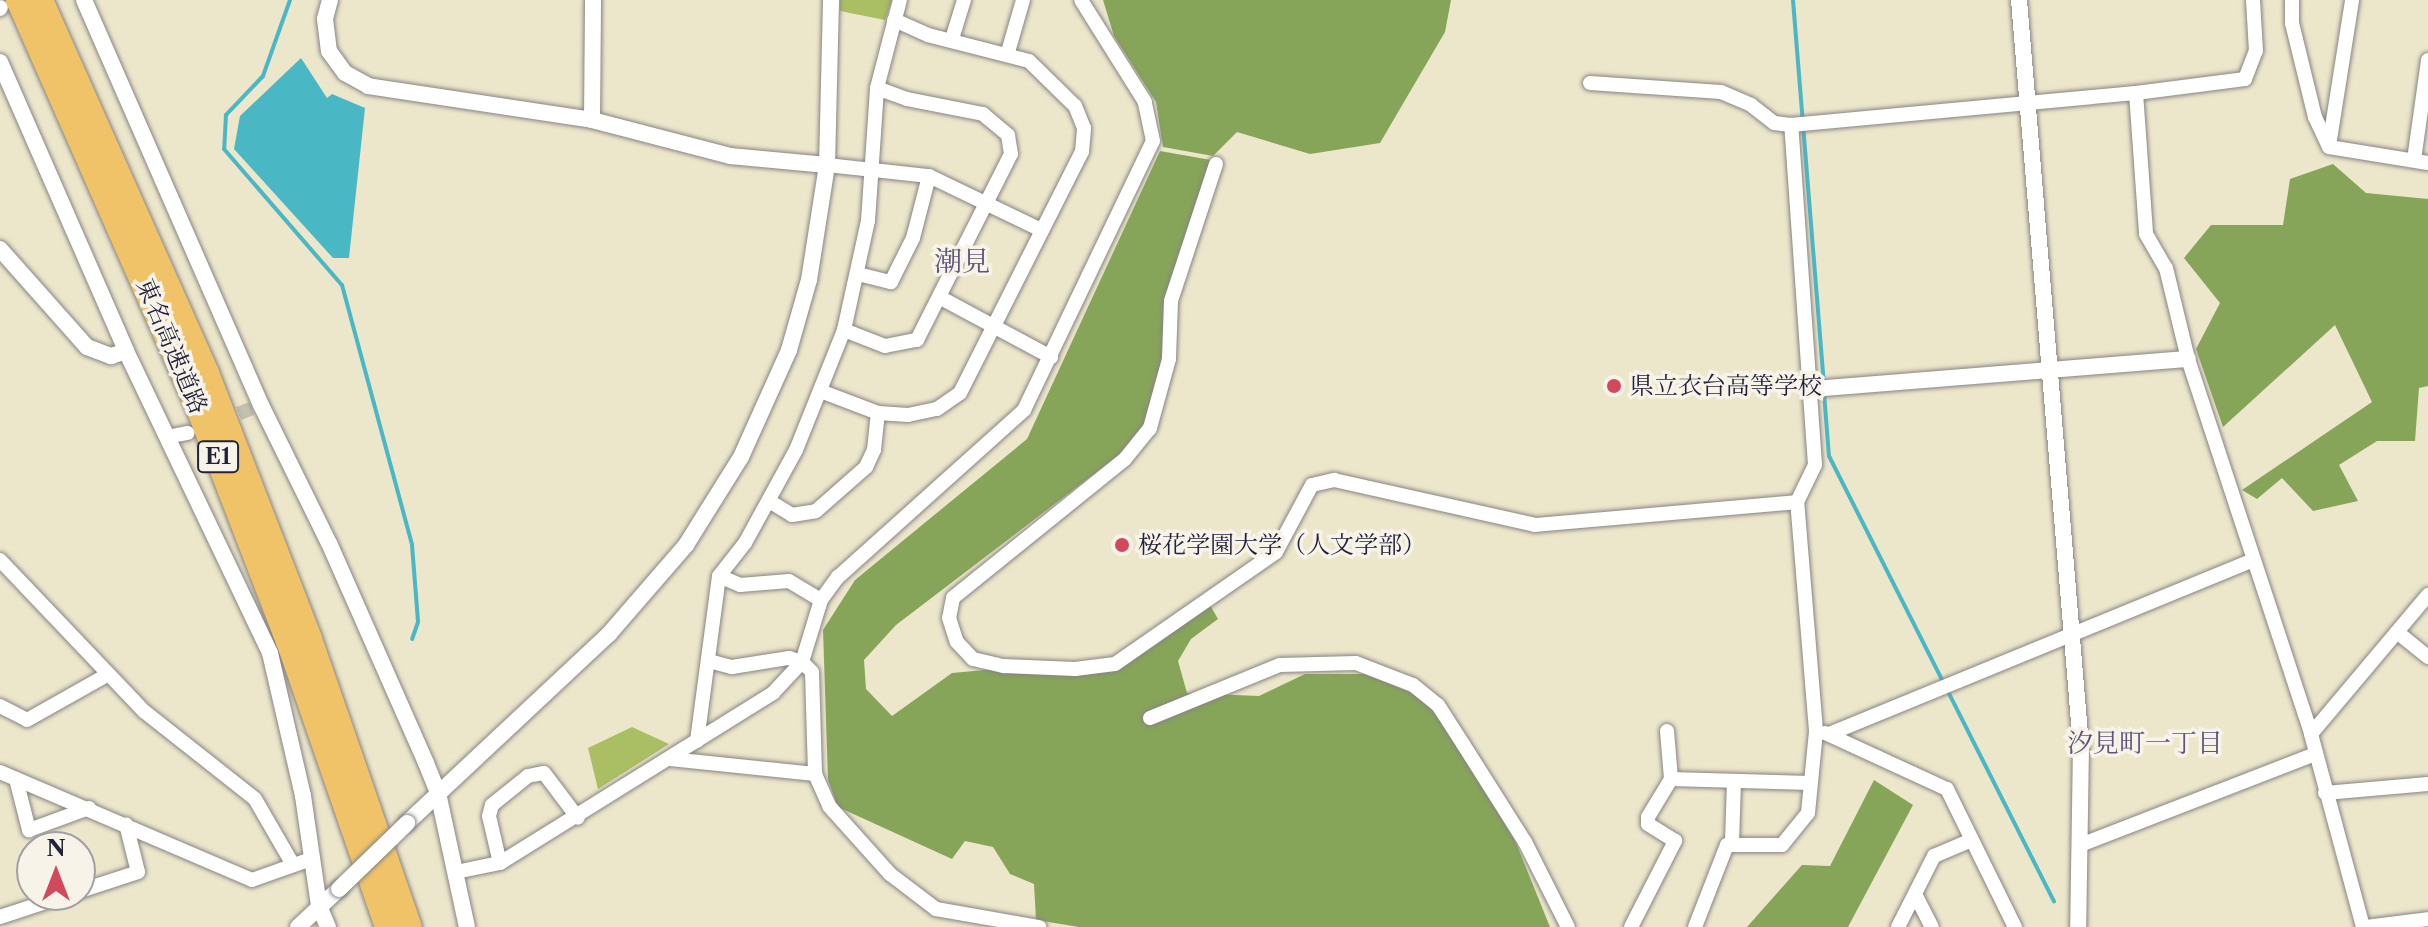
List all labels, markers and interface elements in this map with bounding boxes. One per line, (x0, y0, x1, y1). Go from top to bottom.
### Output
district label: 潮見 (934, 244, 990, 278)
street label: 東名高速道路 (131, 274, 213, 418)
place label: 県立衣台高等学校 (1630, 372, 1822, 400)
marker: 県立衣台高等学校 (1605, 377, 1623, 395)
road number: E1 (196, 439, 240, 475)
place label: 桜花学園大学（人文学部） (1138, 531, 1426, 559)
marker: 桜花学園大学（人文学部） (1113, 536, 1131, 554)
district label: 汐見町一丁目 (2067, 728, 2223, 760)
north arrow (16, 831, 96, 911)
text: N (46, 835, 66, 862)

